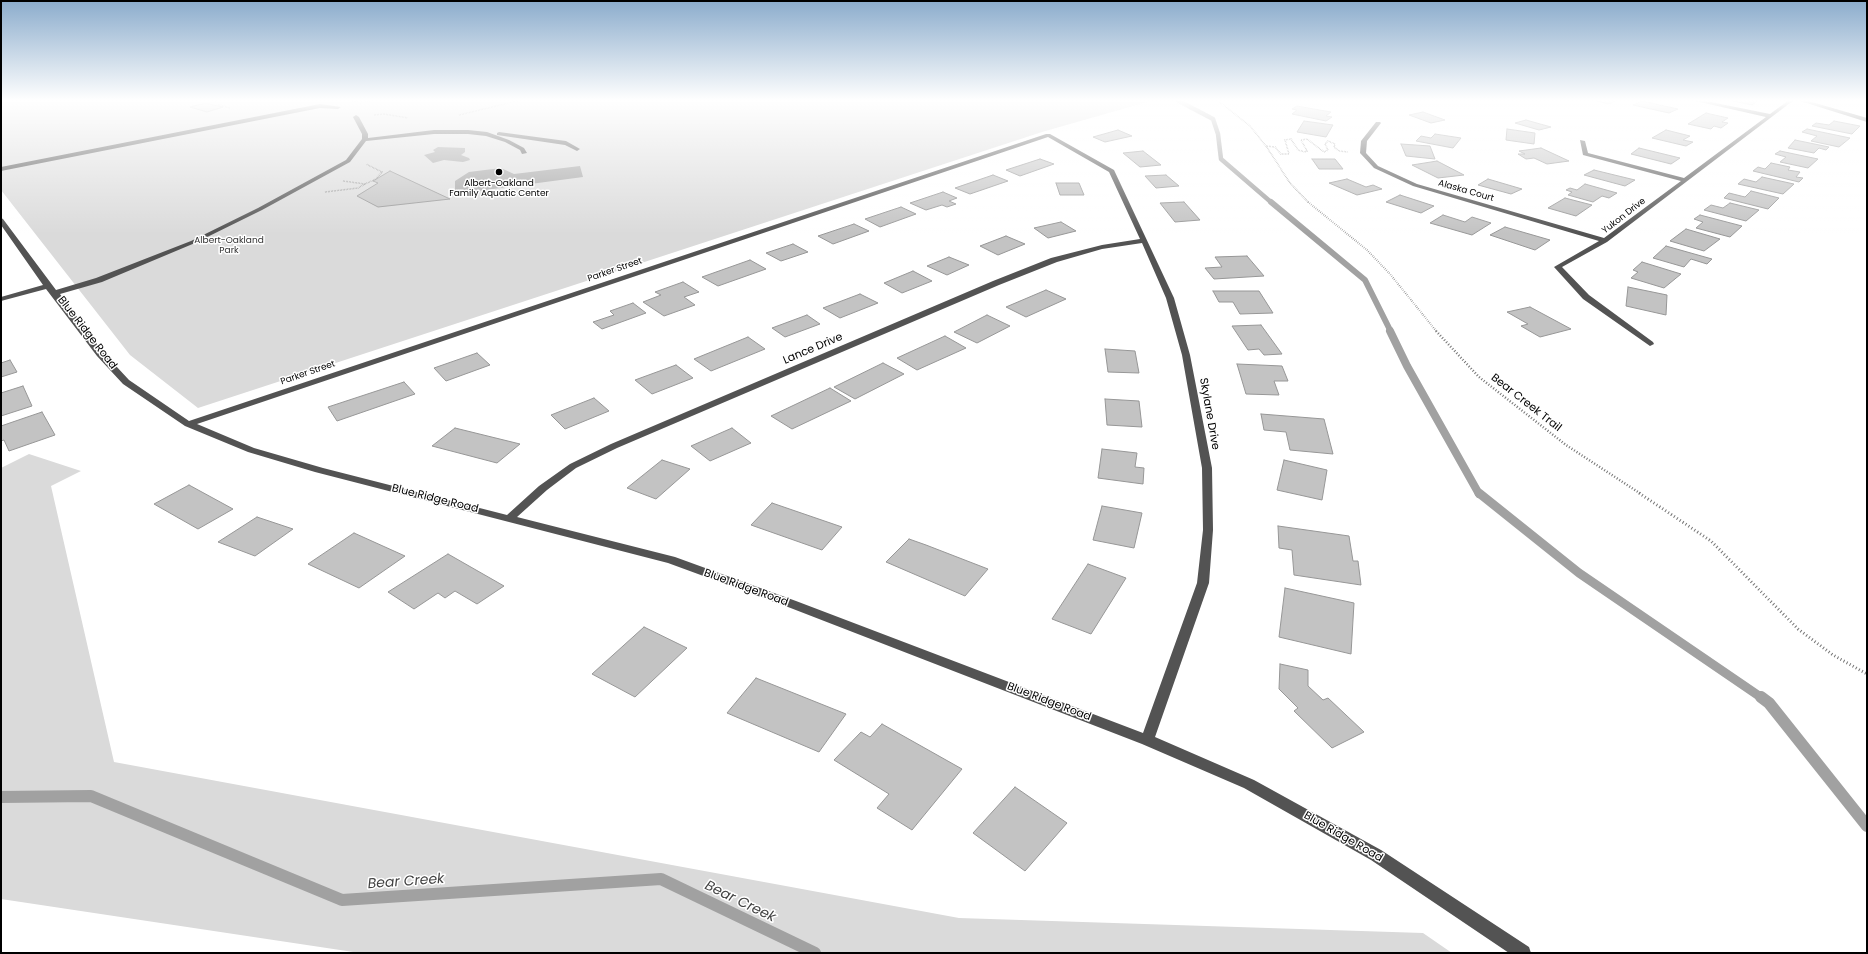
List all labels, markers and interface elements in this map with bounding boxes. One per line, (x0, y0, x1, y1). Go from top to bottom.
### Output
marker: Albert-Oakland Family Aquatic Center (494, 167, 504, 177)
street label: Alaska Court (1437, 178, 1495, 204)
place label: Albert-Oakland Family Aquatic Center (449, 179, 549, 200)
street label: Yukon Drive (1600, 196, 1648, 236)
park label: Albert-Oakland Park (194, 236, 264, 257)
street label: Parker Street (586, 256, 644, 284)
street label: Blue Ridge Road (54, 294, 120, 372)
street label: Lance Drive (781, 331, 845, 367)
street label: Parker Street (279, 359, 337, 387)
street label: Bear Creek Trail (1488, 371, 1564, 435)
street label: Skylane Drive (1196, 377, 1222, 451)
street label: Blue Ridge Road (390, 482, 480, 516)
street label: Blue Ridge Road (702, 567, 790, 609)
street label: Blue Ridge Road (1005, 680, 1093, 724)
street label: Blue Ridge Road (1301, 809, 1385, 865)
water label: Bear Creek (367, 871, 445, 893)
water label: Bear Creek (702, 878, 778, 926)

